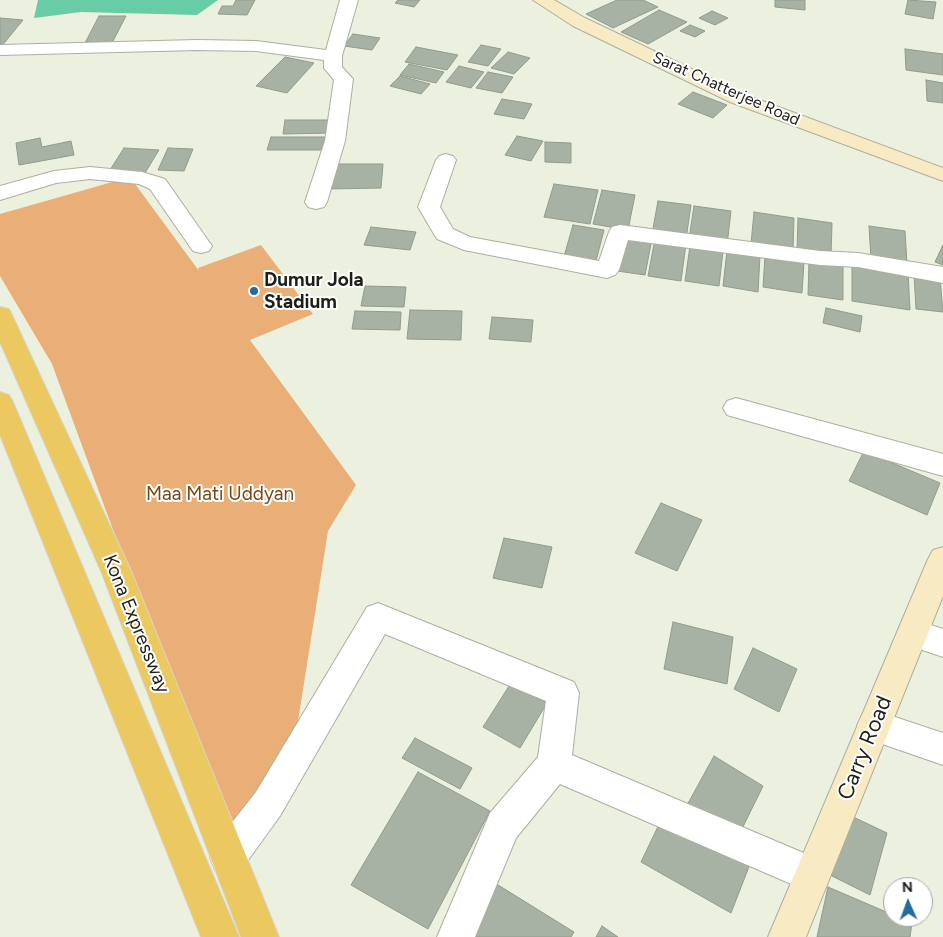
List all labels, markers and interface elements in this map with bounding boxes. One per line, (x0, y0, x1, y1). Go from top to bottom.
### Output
street label: Sarat Chatterjee Road (649, 48, 803, 130)
place label: Dumur Jola Stadium (264, 269, 364, 313)
marker: Dumur Jola Stadium (248, 285, 260, 297)
park label: Maa Mati Uddyan (146, 483, 294, 505)
street label: Kona Expressway (98, 551, 174, 697)
street label: Carry Road (832, 692, 898, 804)
north arrow (883, 877, 933, 927)
text: N (902, 879, 913, 896)

